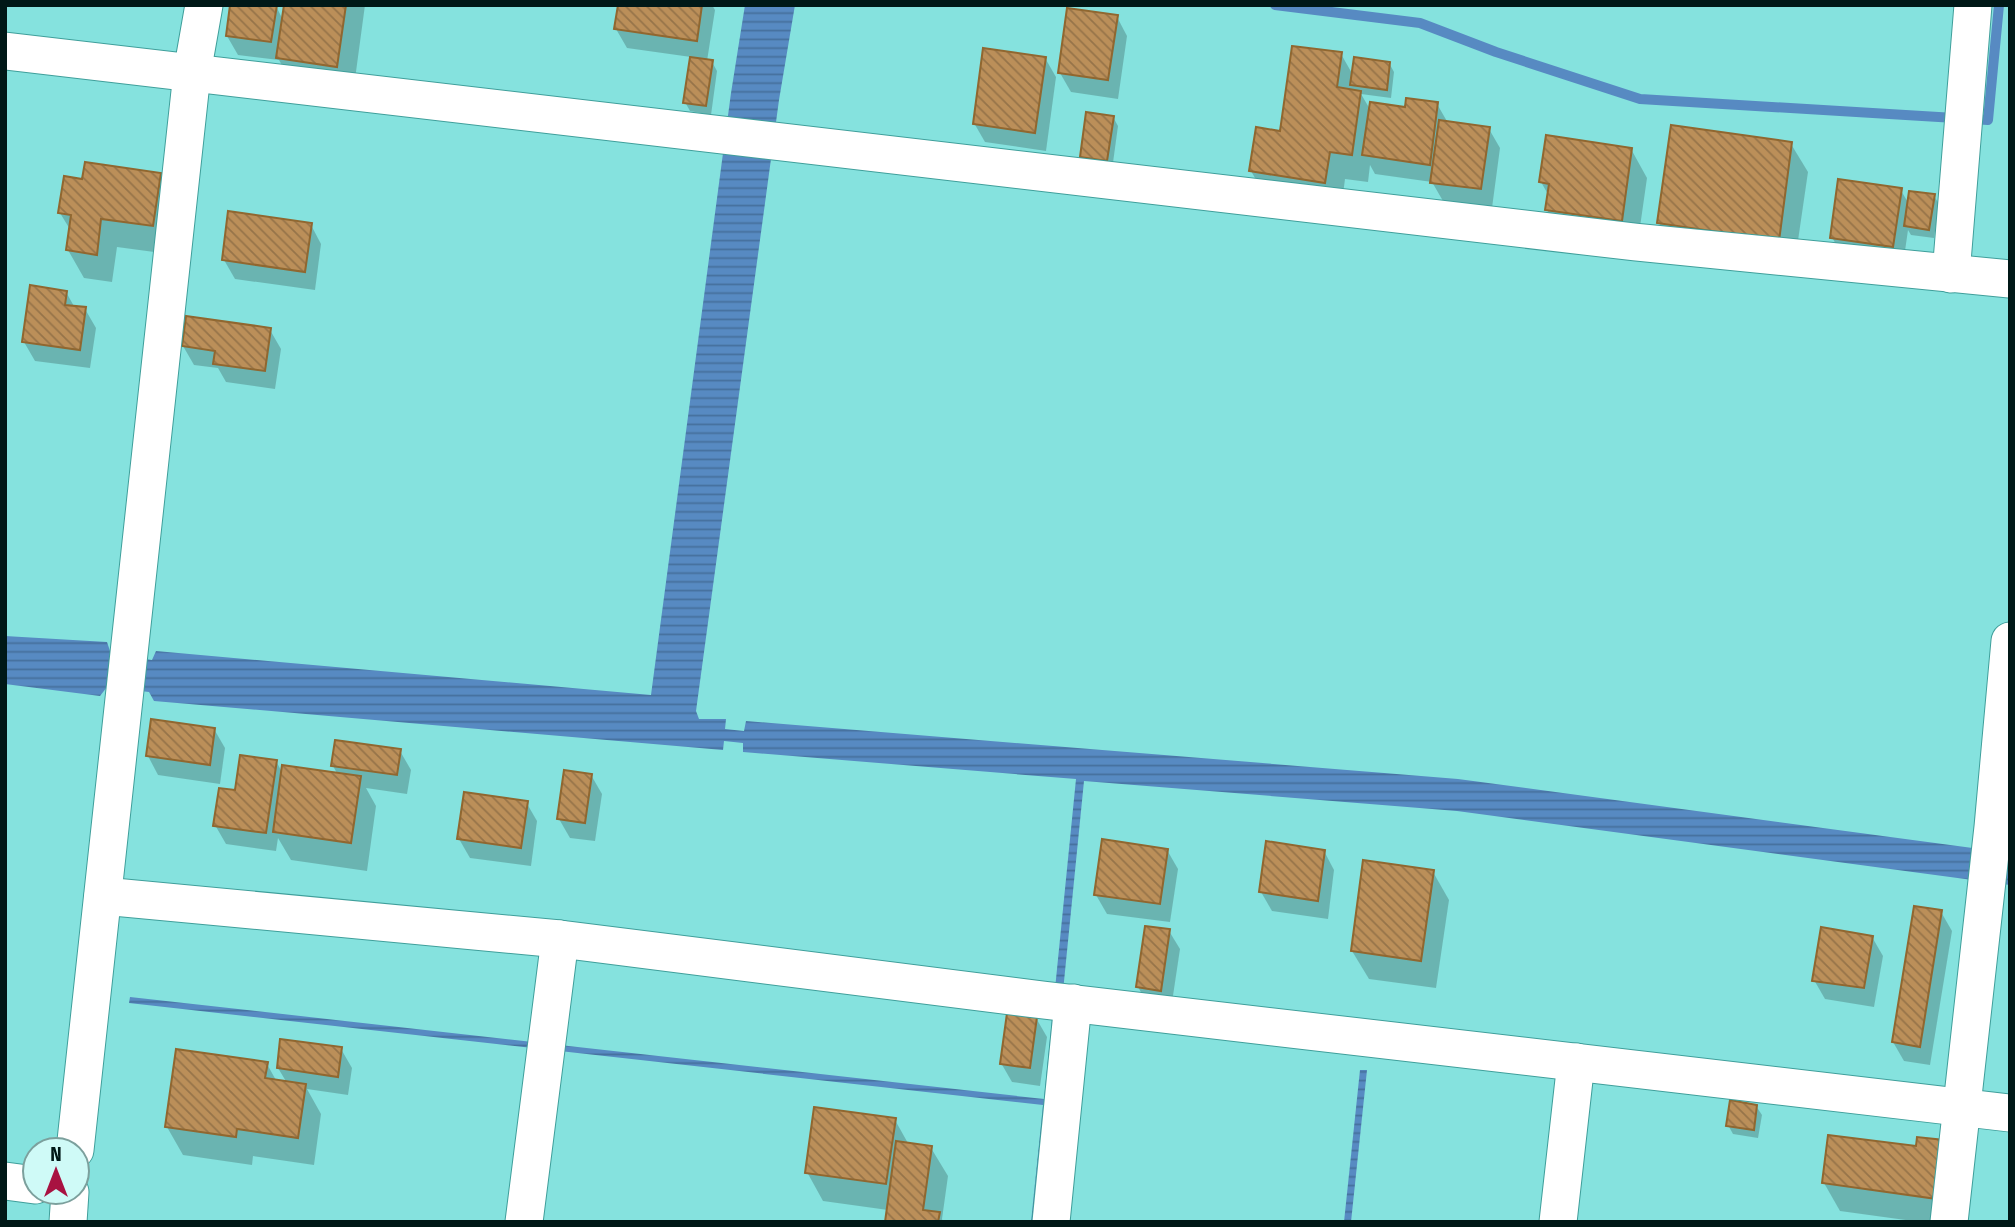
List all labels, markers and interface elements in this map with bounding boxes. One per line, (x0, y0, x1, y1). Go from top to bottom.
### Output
north arrow (21, 1136, 91, 1206)
text: N (50, 1143, 62, 1166)

